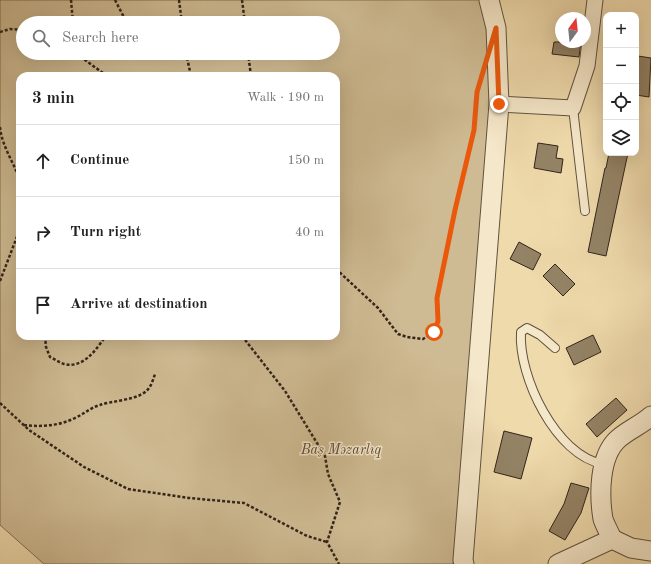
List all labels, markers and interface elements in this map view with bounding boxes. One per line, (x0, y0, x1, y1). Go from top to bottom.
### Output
north arrow (555, 12, 591, 48)
map controls (603, 12, 639, 156)
button: + (603, 12, 639, 48)
search box (16, 16, 340, 60)
icon: search (30, 27, 52, 49)
text: Search here (62, 31, 139, 46)
button: − (603, 48, 639, 84)
button: locate (603, 84, 639, 120)
text: 3 min (32, 90, 75, 107)
text: Walk · 190 m (247, 91, 324, 104)
route end (490, 95, 508, 113)
button: layers (603, 120, 639, 156)
icon: ahead (32, 150, 54, 172)
text: Continue (70, 153, 129, 168)
text: 150 m (287, 154, 324, 167)
icon: right (32, 222, 54, 244)
text: Turn right (70, 225, 141, 240)
text: 40 m (295, 226, 324, 239)
icon: arrive (32, 294, 54, 316)
text: Arrive at destination (70, 297, 208, 312)
route start (425, 323, 443, 341)
park label: Baş Məzarlıq (300, 443, 381, 458)

